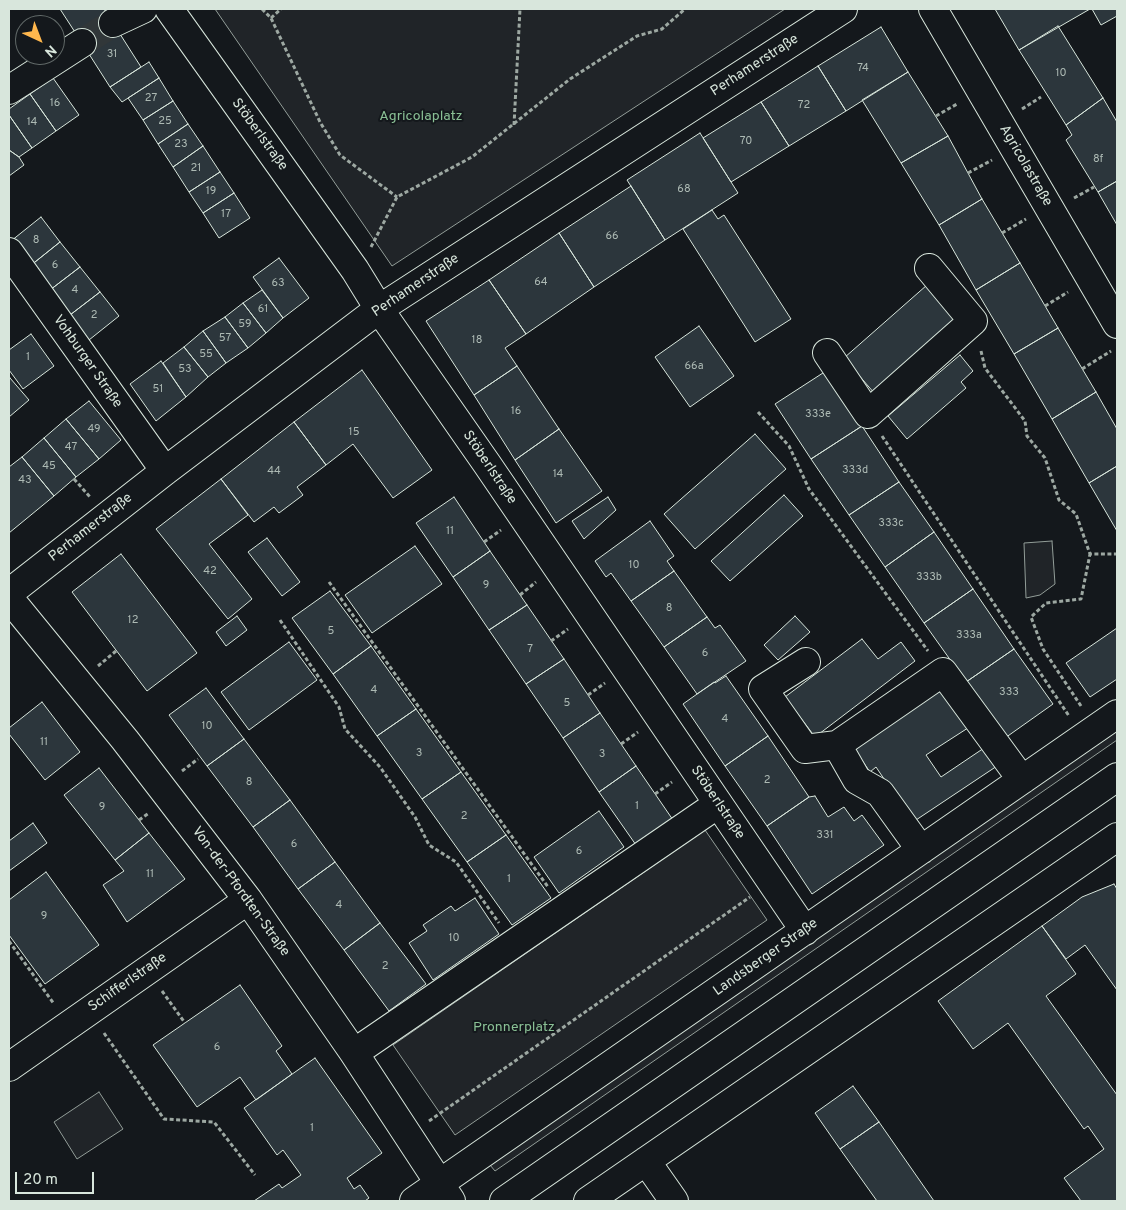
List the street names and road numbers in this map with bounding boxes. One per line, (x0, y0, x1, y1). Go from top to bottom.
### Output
street label: Perhamerstraße (708, 31, 802, 101)
street label: Stöberlstraße (227, 96, 291, 174)
street label: Agricolastraße (995, 122, 1055, 210)
street label: Perhamerstraße (369, 251, 463, 321)
street label: Vohburger Straße (49, 312, 125, 412)
street label: Stöberlstraße (458, 428, 520, 508)
street label: Perhamerstraße (46, 490, 136, 566)
street label: Stöberlstraße (686, 763, 748, 843)
street label: Von-der-Pfordten-Straße (187, 824, 293, 960)
street label: Landsberger Straße (710, 916, 822, 1000)
street label: Schifferlstraße (86, 950, 170, 1016)

